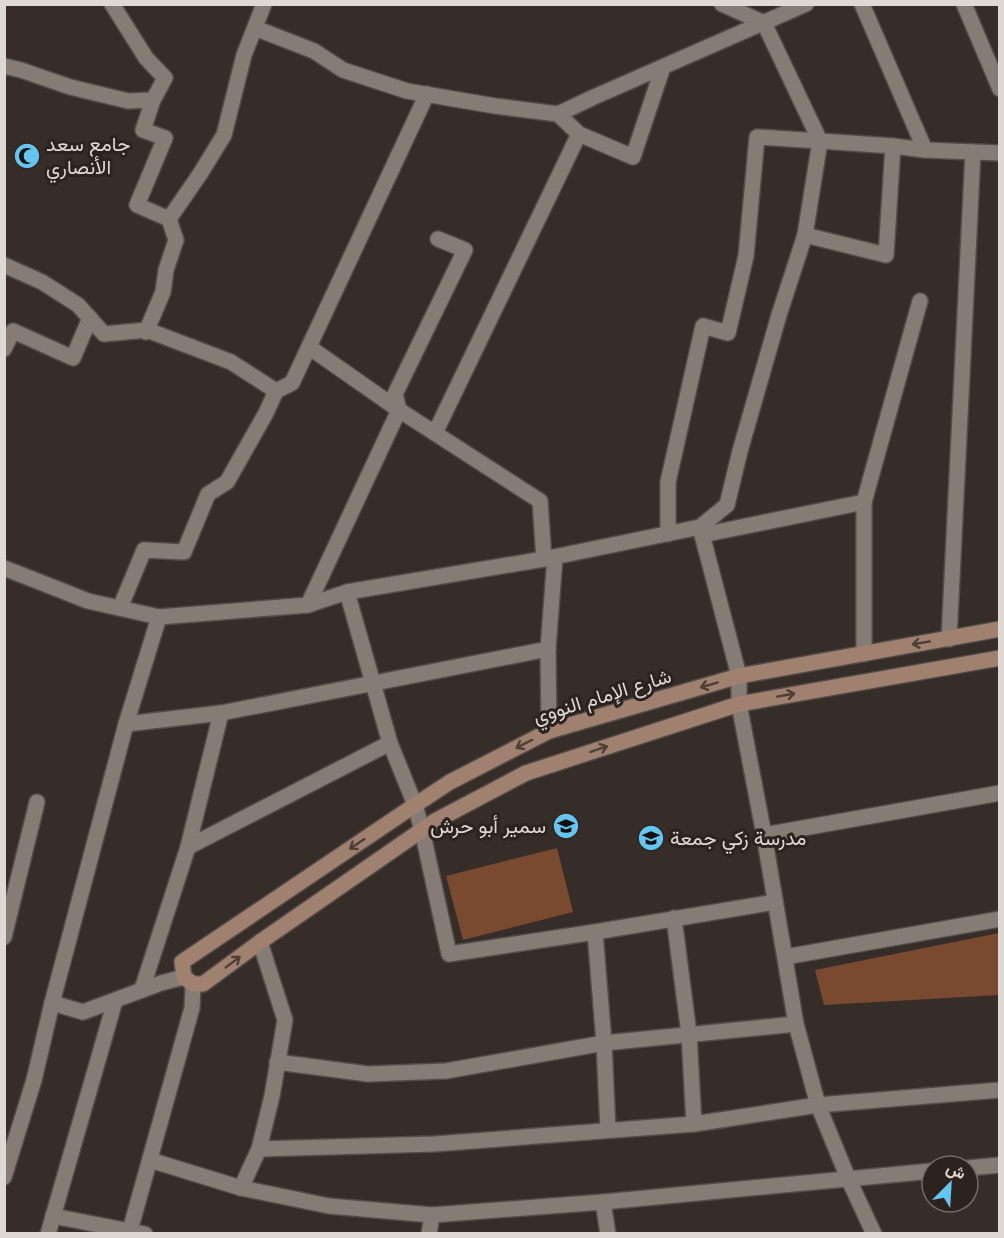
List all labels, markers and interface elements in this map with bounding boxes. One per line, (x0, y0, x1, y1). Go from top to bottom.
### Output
place label: جامع سعد الأنصاري (46, 131, 130, 184)
mosque icon: جامع سعد الأنصاري (12, 141, 42, 171)
one-way arrow (912, 638, 932, 649)
street label: شارع الإمام النووي (530, 663, 676, 733)
one-way arrow (700, 680, 719, 691)
one-way arrow (775, 690, 795, 701)
one-way arrow (516, 738, 533, 750)
one-way arrow (589, 743, 608, 754)
school or university icon: سمير أبو حرش (551, 811, 581, 841)
place label: سمير أبو حرش (430, 813, 546, 839)
school or university icon: مدرسة زكي جمعة (636, 823, 666, 853)
place label: مدرسة زكي جمعة (670, 825, 807, 855)
one-way arrow (350, 838, 366, 850)
one-way arrow (224, 956, 240, 968)
north arrow (920, 1154, 980, 1214)
text: ش (943, 1157, 969, 1184)

